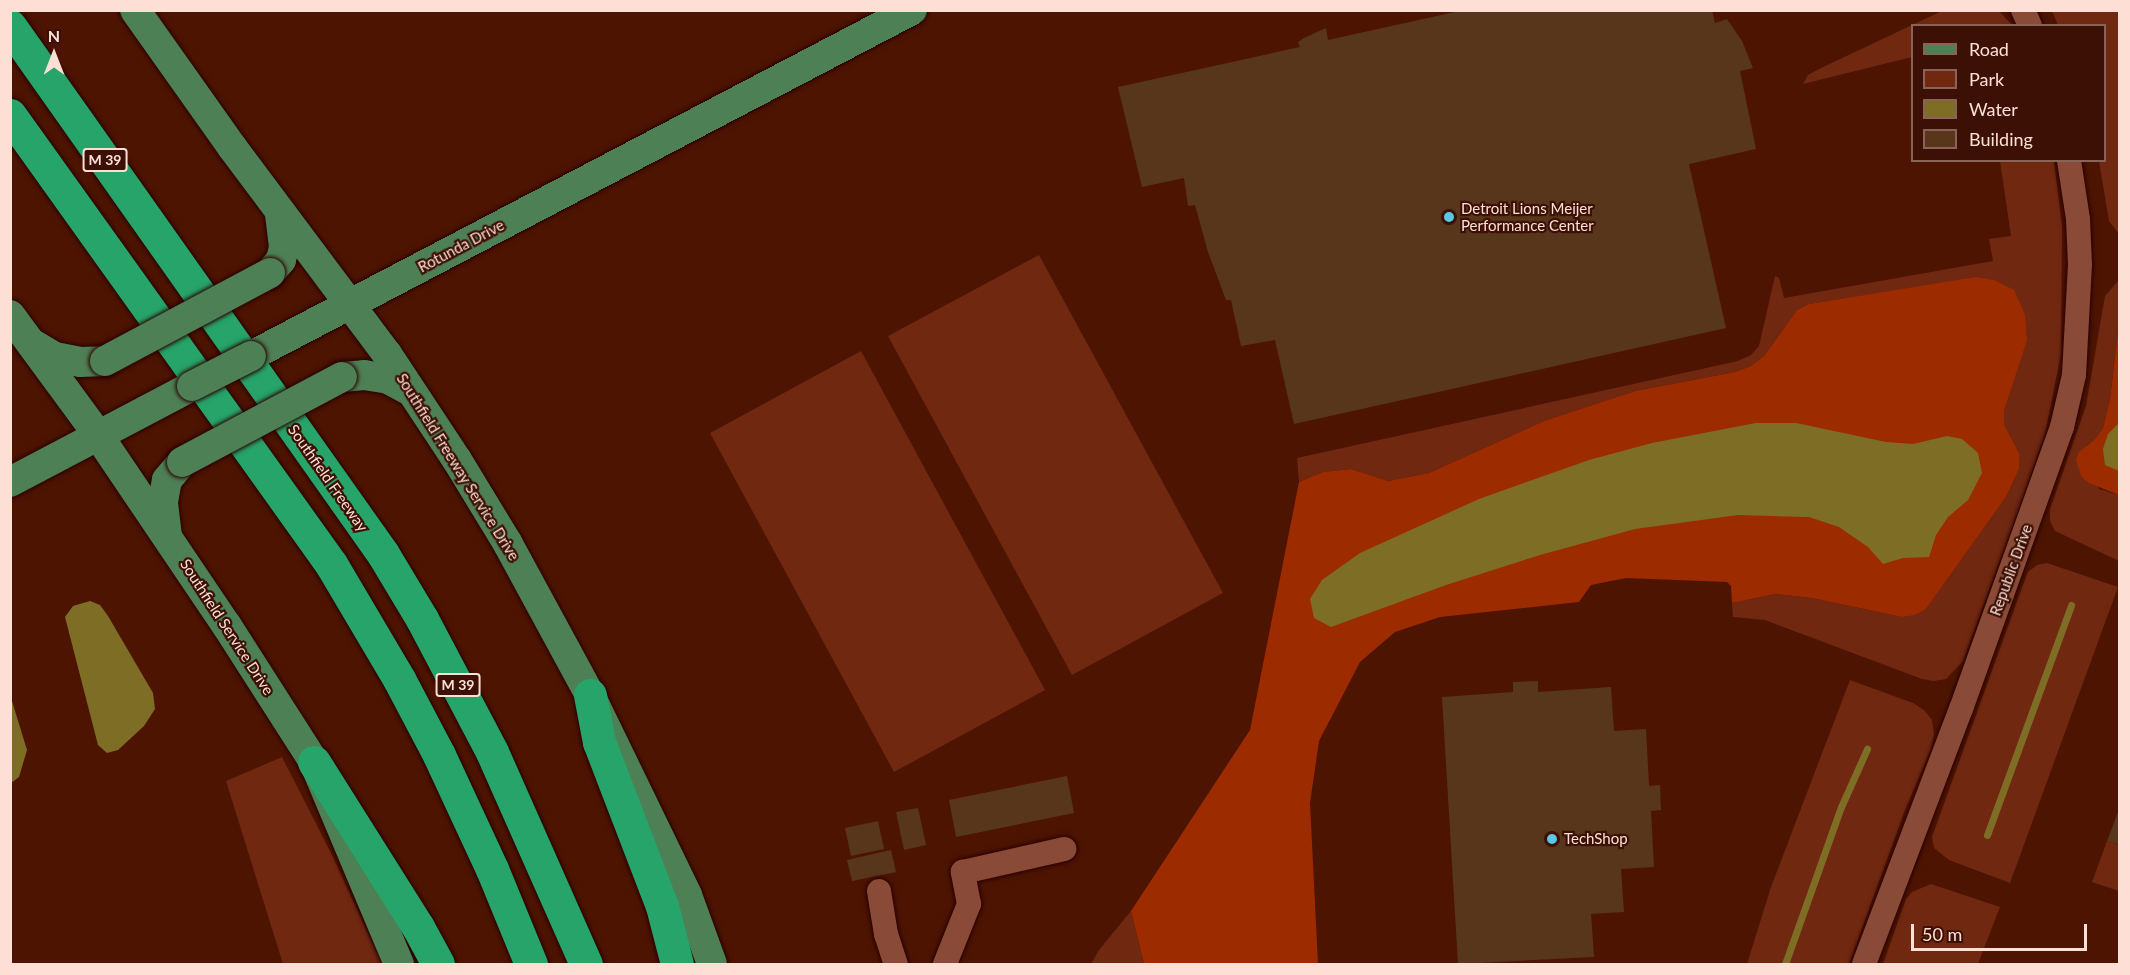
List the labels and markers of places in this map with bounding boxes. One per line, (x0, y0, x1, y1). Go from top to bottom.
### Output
place label: Detroit Lions Meijer Performance Center (1461, 199, 1594, 234)
marker: Detroit Lions Meijer Performance Center (1442, 210, 1456, 224)
place label: TechShop (1564, 830, 1628, 848)
marker: TechShop (1545, 832, 1559, 846)

